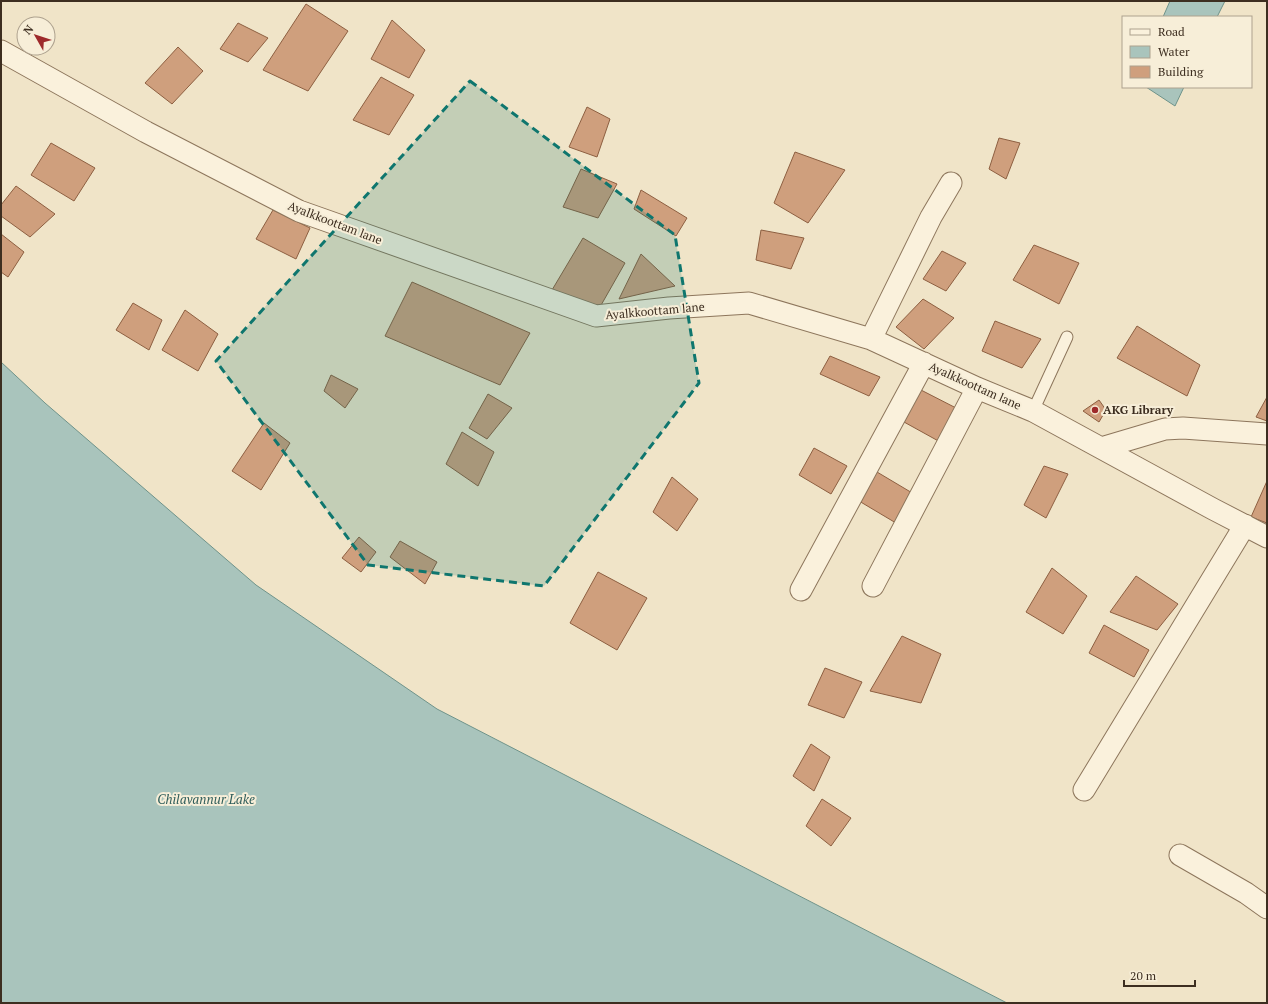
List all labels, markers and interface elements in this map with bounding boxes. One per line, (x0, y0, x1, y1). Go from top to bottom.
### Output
north arrow (16, 16, 56, 56)
legend (1122, 16, 1252, 88)
text: N (20, 22, 37, 37)
text: Road (1158, 24, 1185, 39)
text: Water (1158, 44, 1190, 59)
text: Building (1158, 64, 1204, 79)
street label: Ayalkkoottam lane (286, 198, 384, 247)
street label: Ayalkkoottam lane (605, 299, 705, 322)
street label: Ayalkkoottam lane (927, 358, 1024, 413)
place label: AKG Library (1103, 402, 1174, 417)
marker: AKG Library (1090, 405, 1100, 415)
water label: Chilavannur Lake (157, 790, 255, 808)
scale bar (1124, 962, 1195, 988)
text: 20 m (1130, 968, 1157, 983)

